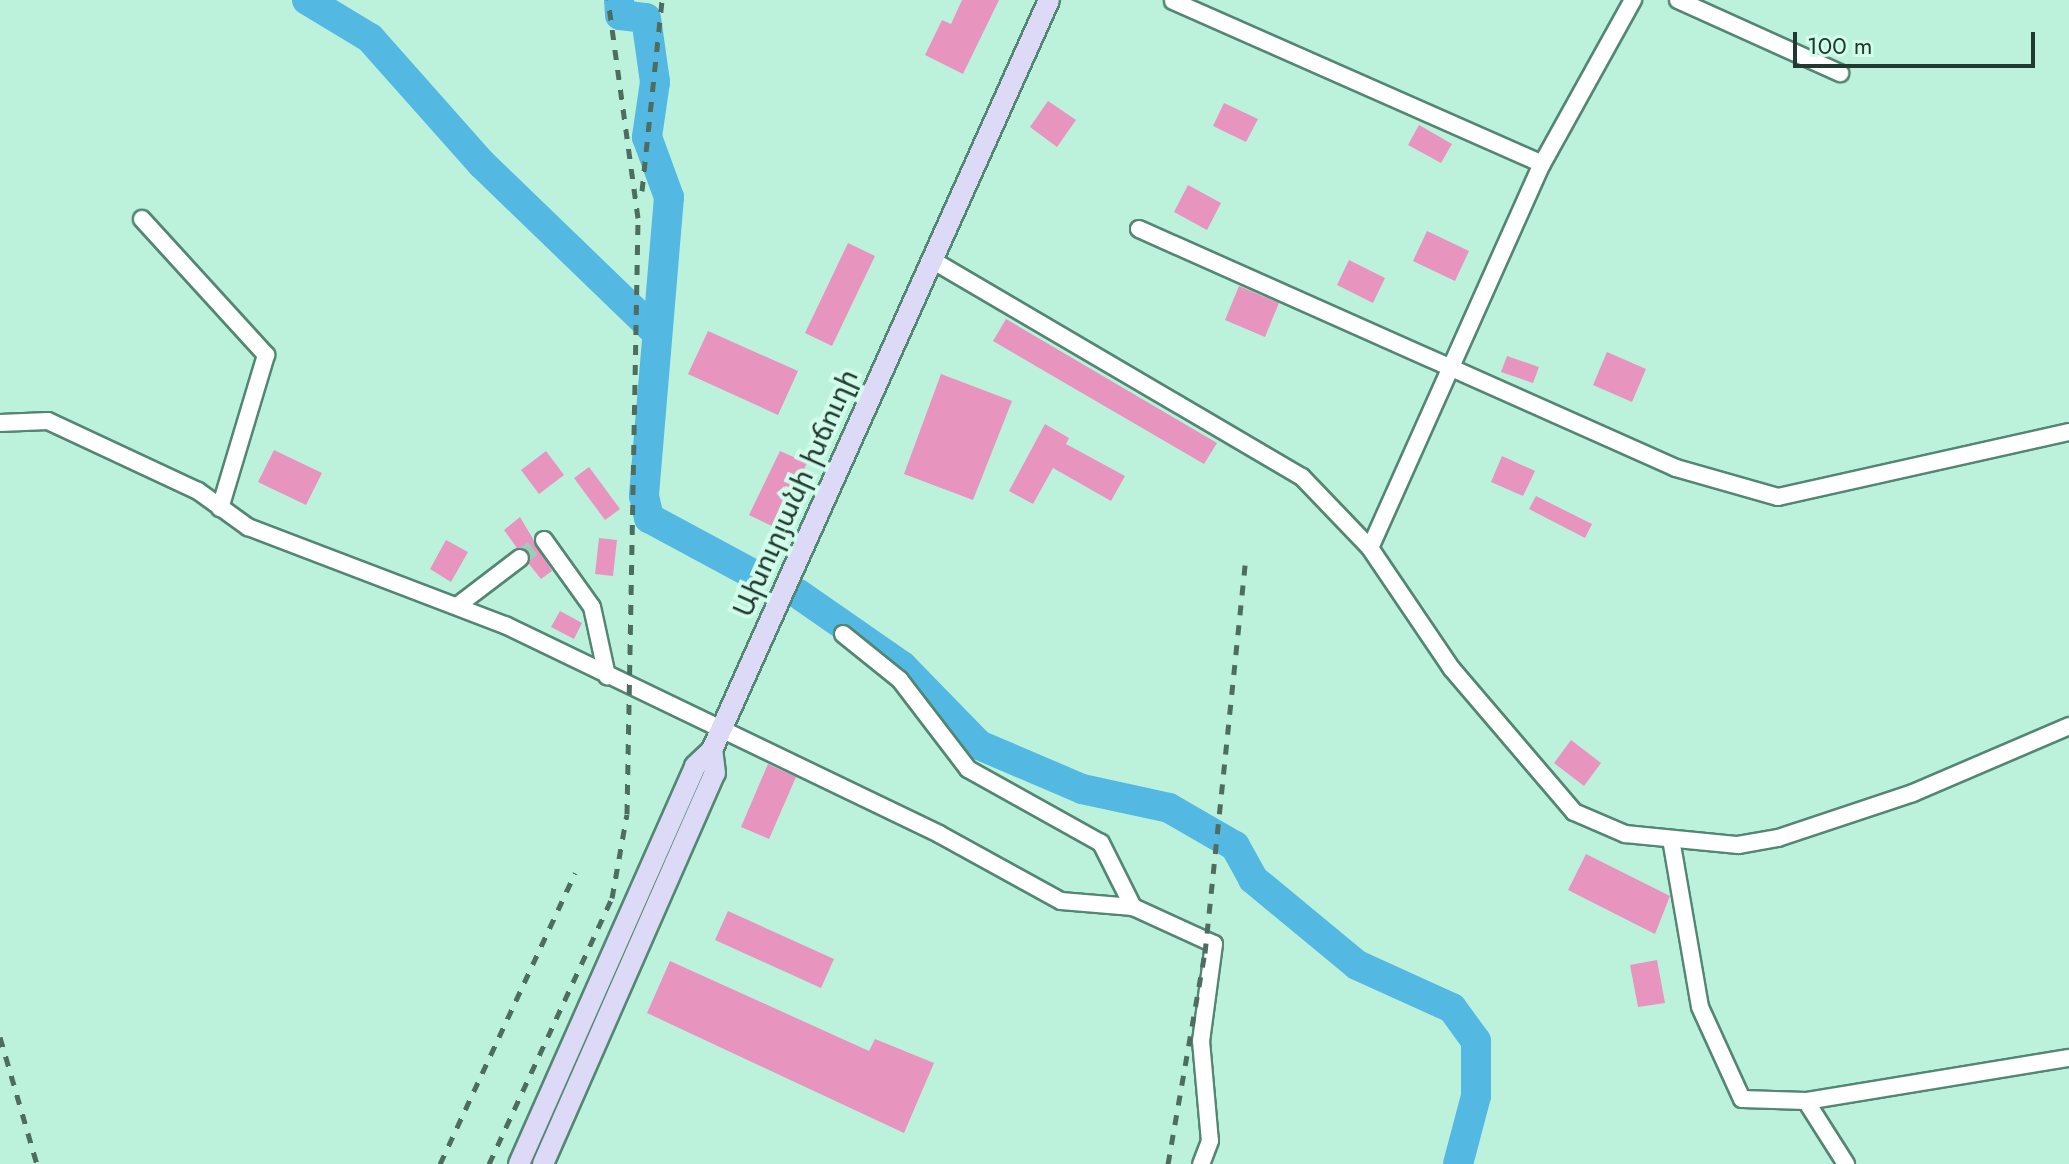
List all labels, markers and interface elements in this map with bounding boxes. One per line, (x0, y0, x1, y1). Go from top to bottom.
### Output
scale bar (1797, 16, 2039, 66)
text: 100 m (1807, 28, 1873, 63)
street label: Ախուրյանի խճուղի (726, 364, 866, 622)

